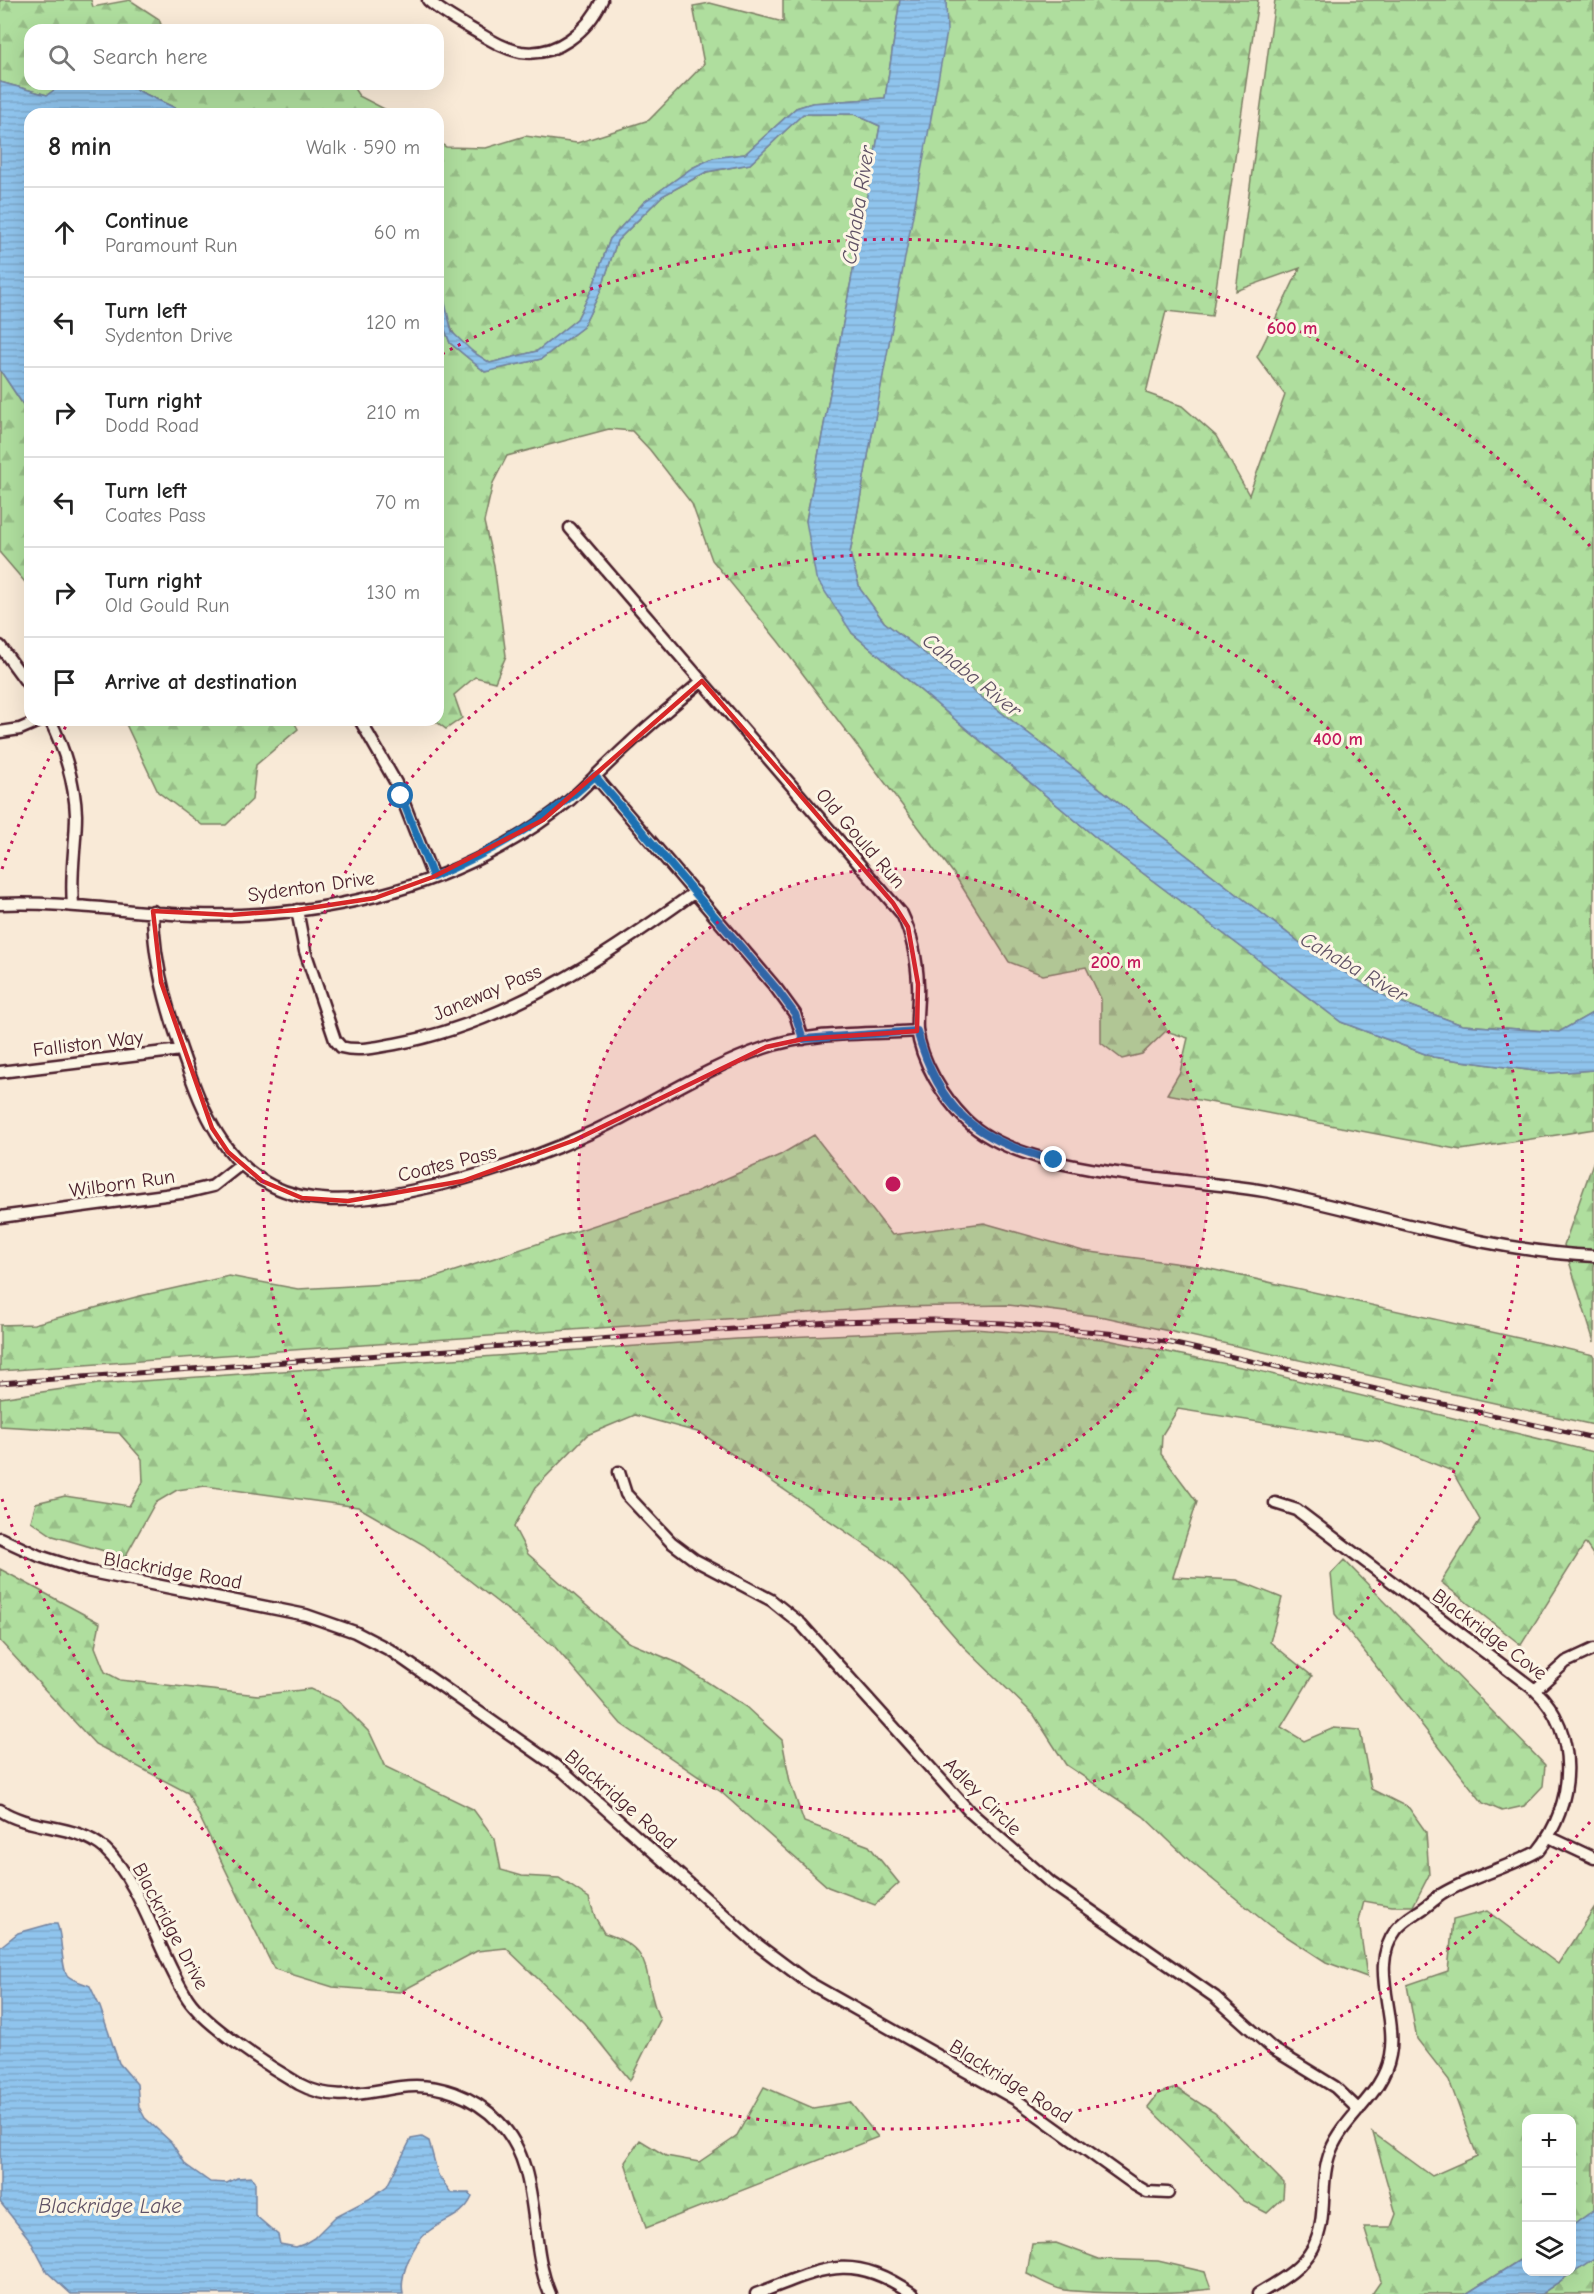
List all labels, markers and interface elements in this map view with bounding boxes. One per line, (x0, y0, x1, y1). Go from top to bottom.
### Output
search box (24, 24, 444, 90)
icon: search (45, 41, 78, 74)
text: Search here (93, 44, 208, 70)
text: 8 min (48, 132, 112, 162)
text: Walk · 590 m (306, 136, 420, 159)
water label: Cahaba River (837, 142, 879, 266)
text: Continue (105, 208, 188, 234)
icon: ahead (48, 216, 81, 249)
text: 60 m (374, 221, 420, 244)
text: Paramount Run (105, 234, 238, 257)
text: Turn left (105, 298, 187, 324)
icon: left (48, 306, 81, 339)
text: 120 m (366, 311, 420, 334)
text: 600 m (1267, 318, 1317, 339)
text: Sydenton Drive (105, 324, 233, 347)
text: Turn right (105, 388, 202, 414)
icon: right (48, 396, 81, 429)
text: 210 m (366, 401, 420, 424)
text: Dodd Road (105, 414, 199, 437)
text: Turn left (105, 478, 187, 504)
icon: left (48, 486, 81, 519)
text: 70 m (375, 491, 420, 514)
text: Coates Pass (105, 504, 206, 527)
text: Turn right (105, 568, 202, 594)
icon: right (48, 576, 81, 609)
text: 130 m (367, 581, 420, 604)
text: Old Gould Run (105, 594, 230, 617)
water label: Cahaba River (918, 628, 1027, 723)
icon: arrive (48, 666, 81, 699)
text: Arrive at destination (105, 669, 297, 695)
text: 400 m (1313, 729, 1363, 750)
route start (387, 782, 413, 808)
street label: Old Gould Run (811, 784, 910, 893)
street label: Sydenton Drive (246, 866, 376, 907)
water label: Cahaba River (1296, 927, 1413, 1008)
text: 200 m (1091, 952, 1141, 973)
street label: Janeway Pass (430, 959, 545, 1026)
street label: Falliston Way (32, 1025, 145, 1062)
street label: Coates Pass (395, 1140, 499, 1187)
route end (1040, 1146, 1066, 1172)
street label: Wilborn Run (68, 1165, 176, 1202)
centre of rings (883, 1174, 903, 1194)
street label: Blackridge Road (102, 1547, 244, 1594)
street label: Blackridge Cove (1428, 1584, 1551, 1685)
street label: Blackridge Road (560, 1745, 681, 1854)
street label: Adley Circle (939, 1753, 1026, 1840)
street label: Blackridge Drive (128, 1859, 214, 1993)
street label: Blackridge Road (945, 2035, 1076, 2128)
map controls (1522, 2114, 1576, 2276)
button: + (1522, 2114, 1576, 2168)
button: − (1522, 2168, 1576, 2222)
water label: Blackridge Lake (38, 2194, 182, 2218)
button: layers (1522, 2222, 1576, 2276)

